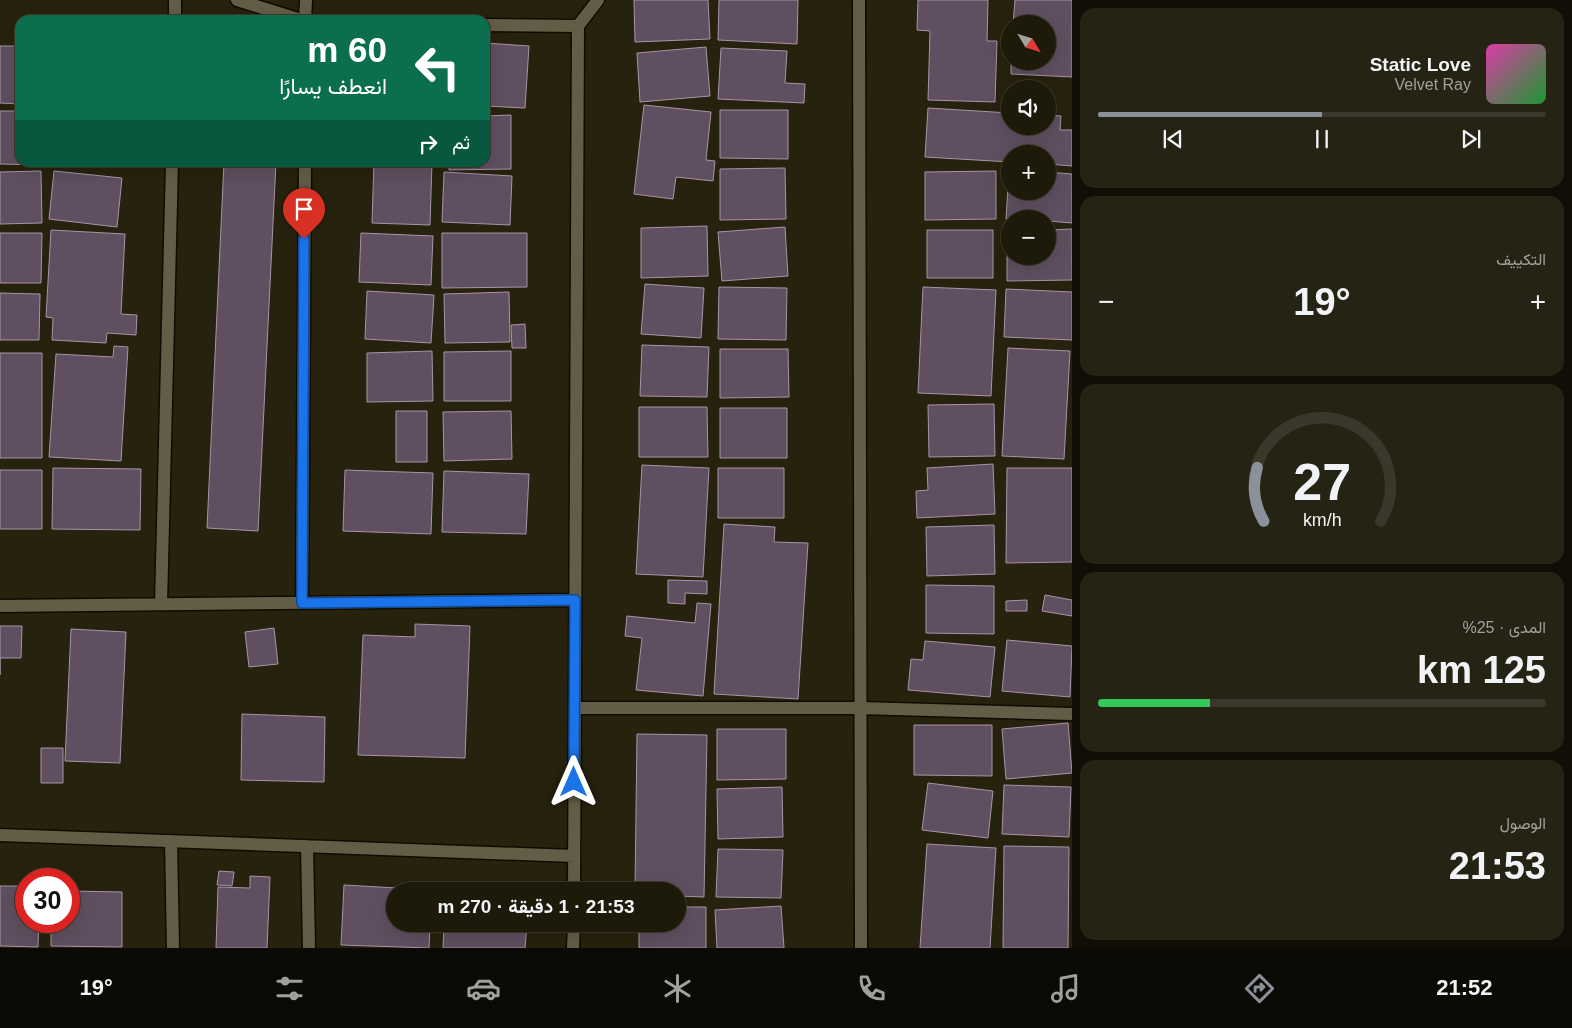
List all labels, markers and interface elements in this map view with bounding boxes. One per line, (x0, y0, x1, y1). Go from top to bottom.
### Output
north arrow (1001, 15, 1056, 70)
map controls (1001, 15, 1056, 265)
text: 60 m (307, 30, 387, 69)
icon: left (405, 35, 470, 100)
text: Static Love (1370, 54, 1471, 75)
text: انعطف يسارًا (279, 74, 387, 99)
text: Velvet Ray (1395, 76, 1471, 93)
button: sound (1001, 80, 1056, 135)
icon: previous (1159, 125, 1187, 153)
icon: pause (1308, 125, 1336, 153)
icon: next (1457, 125, 1485, 153)
icon: right (414, 130, 442, 158)
text: ثم (452, 132, 470, 153)
button: + (1001, 145, 1056, 200)
pin (283, 188, 325, 239)
icon: arrive (290, 195, 318, 223)
button: − (1001, 210, 1056, 265)
text: التكييف (1496, 251, 1546, 268)
text: 19° (1293, 281, 1351, 323)
text: − (1098, 286, 1114, 317)
text: + (1530, 286, 1546, 317)
text: 27 (1293, 453, 1351, 511)
text: km/h (1303, 510, 1341, 530)
text: المدى · 25% (1462, 619, 1546, 636)
text: 125 km (1417, 649, 1546, 691)
position arrow (547, 755, 599, 807)
text: الوصول (1500, 815, 1546, 832)
text: 21:53 (1449, 845, 1546, 887)
speed limit sign: 30 (15, 868, 80, 933)
text: 21:53 · 1 دقيقة · 270 m (438, 896, 634, 917)
icon: filters (272, 971, 307, 1006)
icon: car (466, 971, 501, 1006)
icon: climate (660, 971, 695, 1006)
icon: phone (854, 971, 889, 1006)
icon: music (1048, 971, 1083, 1006)
icon: directions (1242, 971, 1277, 1006)
text: 19° (80, 975, 113, 1000)
text: 21:52 (1436, 975, 1492, 1000)

